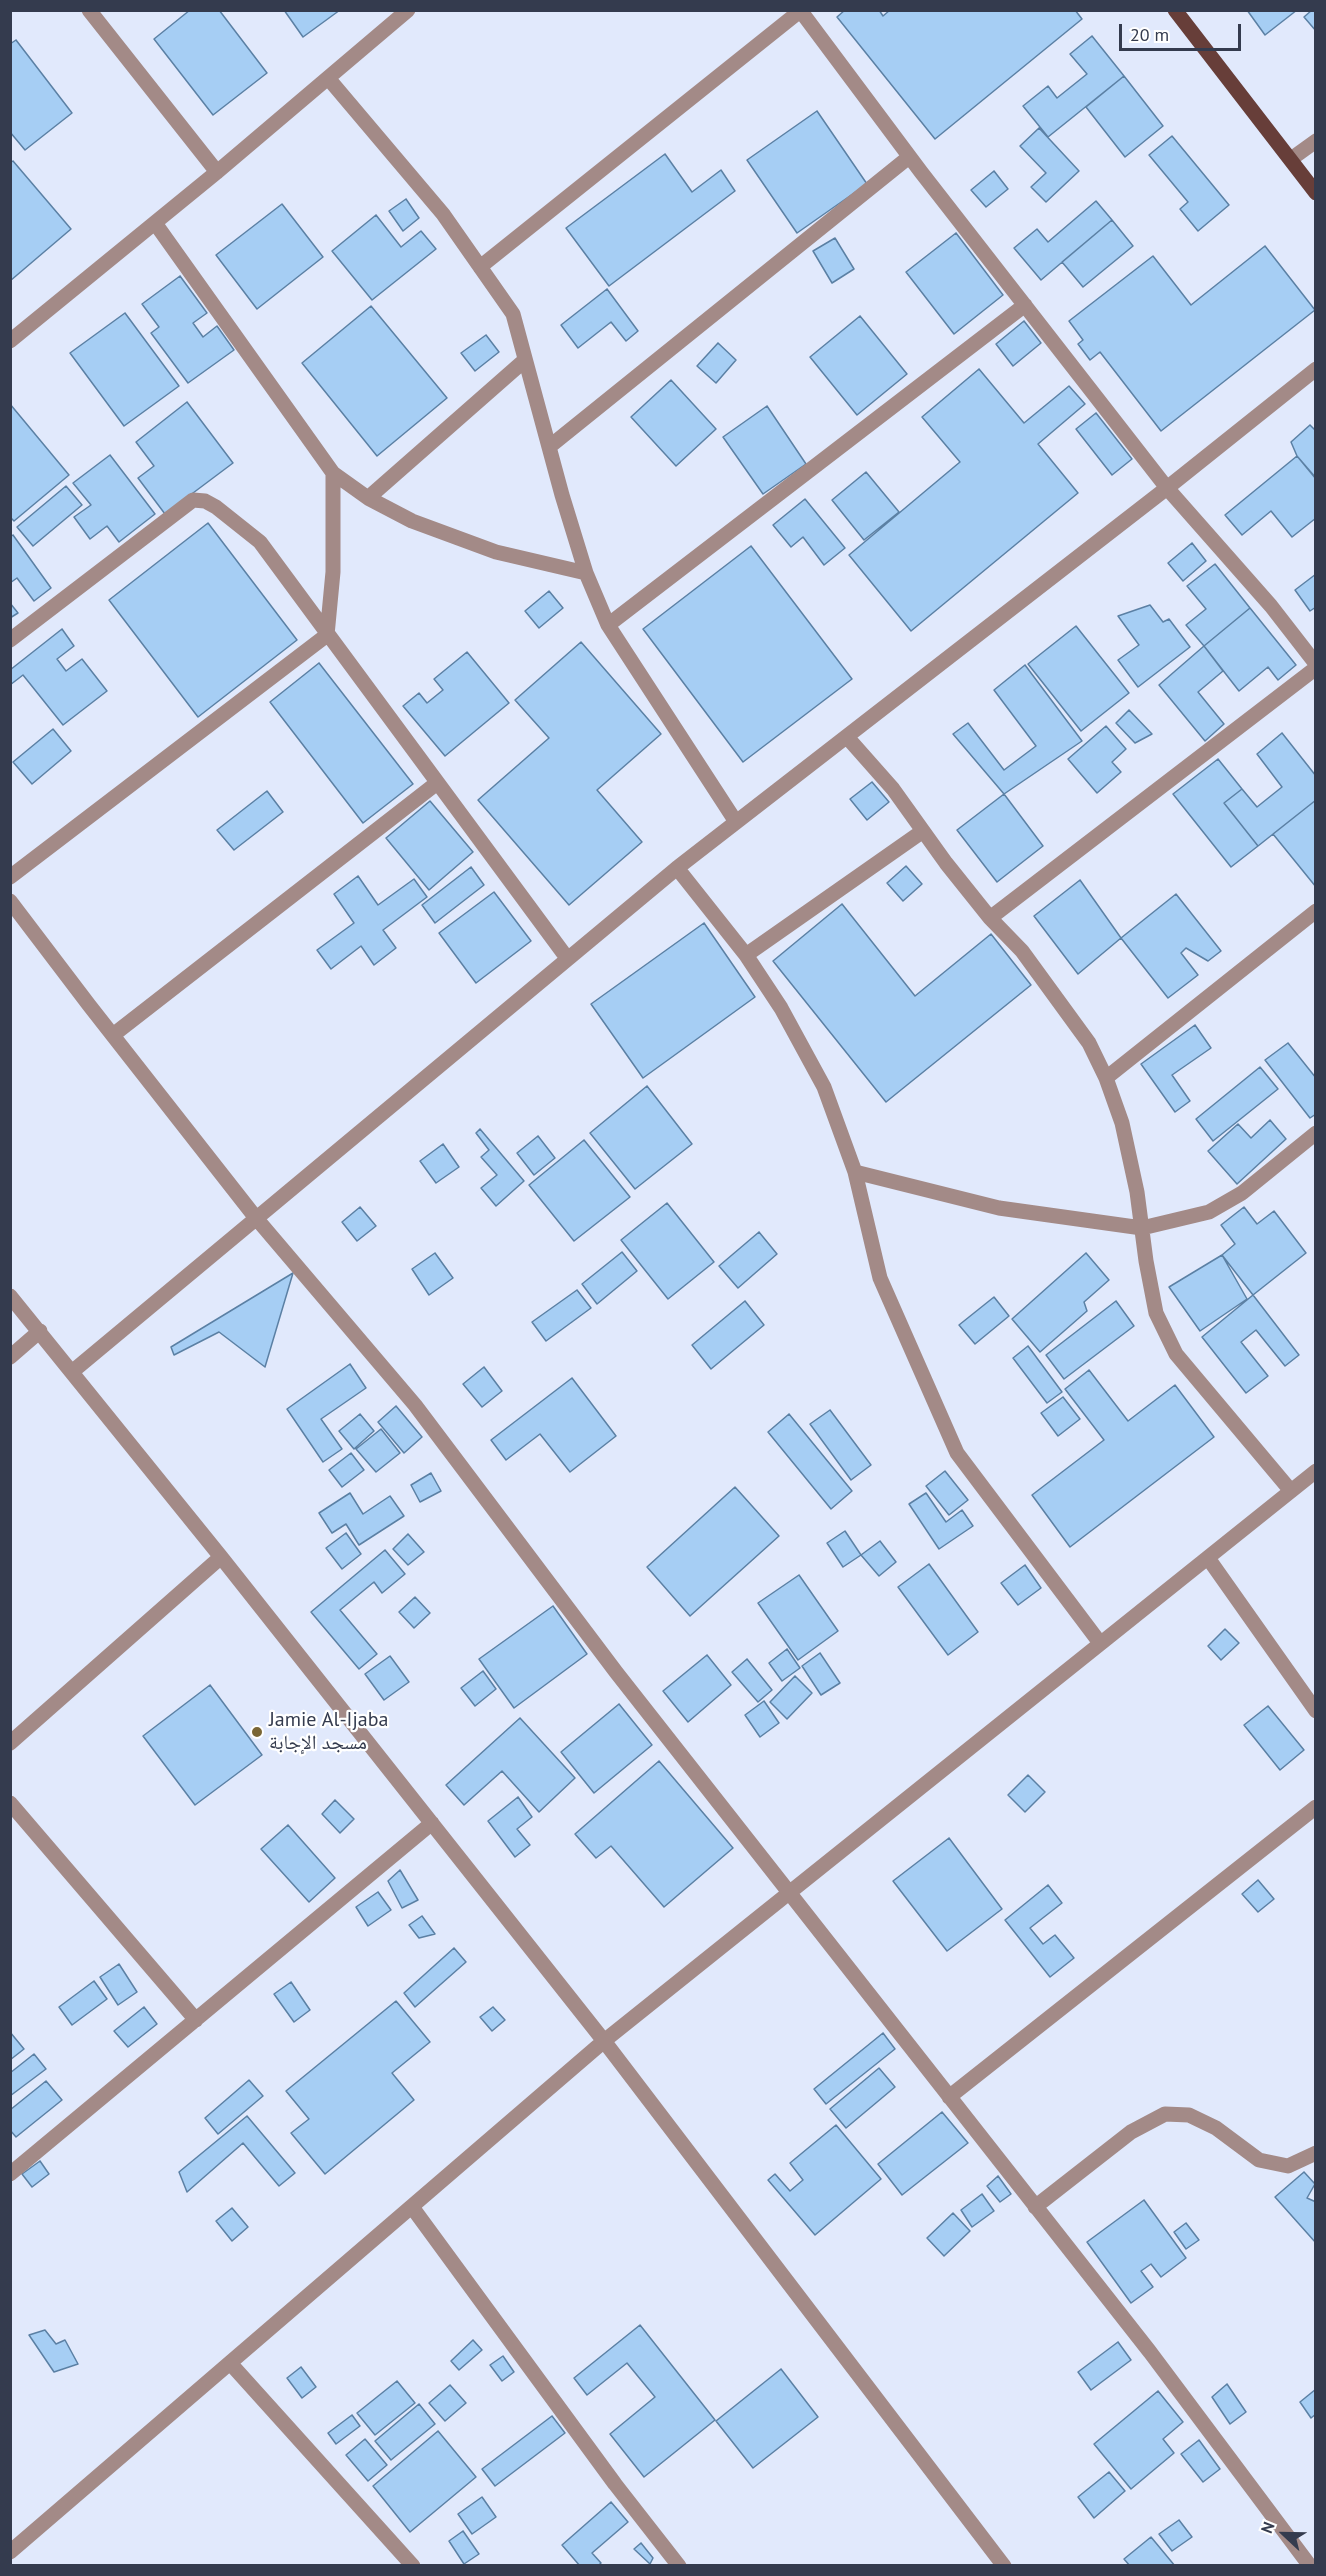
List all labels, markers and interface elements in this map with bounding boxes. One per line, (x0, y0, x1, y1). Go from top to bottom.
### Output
scale bar (1122, 12, 1244, 50)
text: 20 m (1130, 23, 1169, 46)
place label: Jamie Al-Ijaba مسجد الإجابة (269, 1708, 388, 1755)
marker: Jamie Al-Ijaba مسجد الإجابة (250, 1725, 264, 1739)
north arrow (1254, 2504, 1314, 2564)
text: N (1256, 2519, 1279, 2536)

